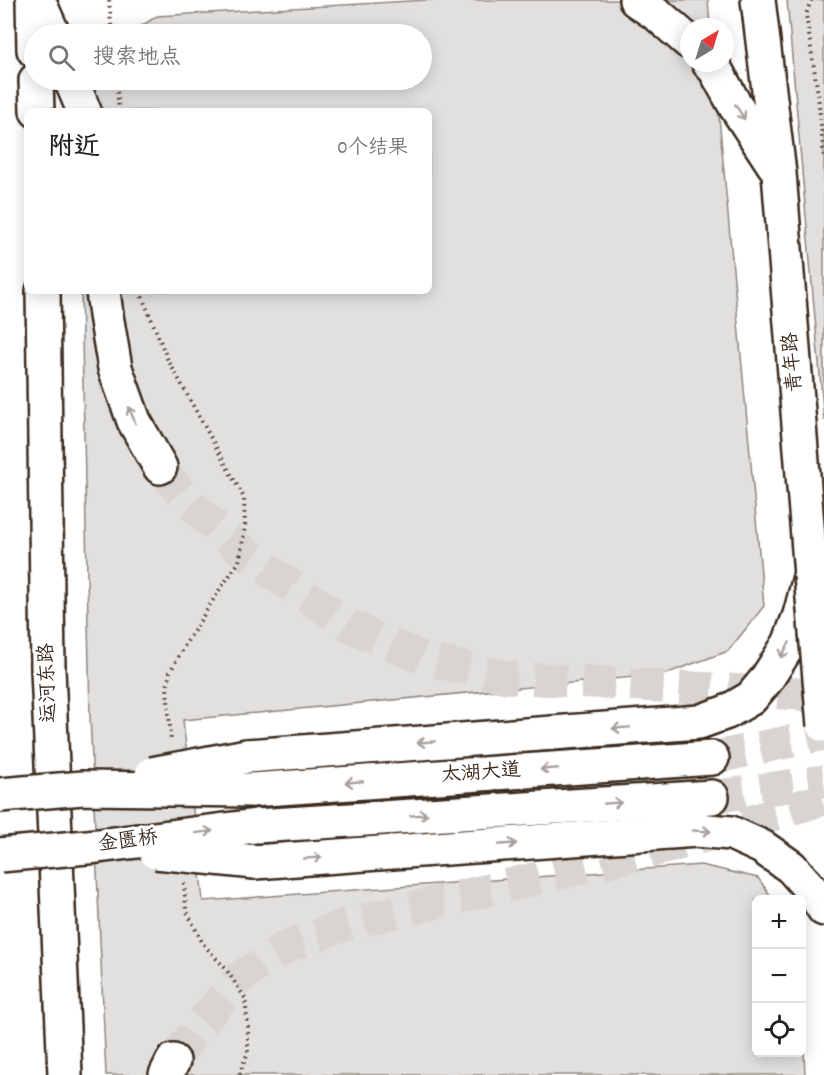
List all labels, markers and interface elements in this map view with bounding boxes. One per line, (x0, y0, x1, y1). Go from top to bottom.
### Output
north arrow (680, 18, 734, 72)
search box (24, 24, 432, 90)
icon: search (45, 41, 78, 74)
text: 搜索地点 (93, 43, 181, 74)
one-way arrow (733, 104, 746, 121)
text: 附近 (48, 130, 100, 167)
text: 0个结果 (337, 135, 408, 163)
street label: 青年路 (777, 330, 811, 393)
one-way arrow (126, 407, 137, 425)
one-way arrow (778, 641, 790, 658)
street label: 运河东路 (34, 642, 64, 723)
one-way arrow (611, 722, 631, 733)
one-way arrow (417, 737, 437, 748)
street label: 太湖大道 (440, 757, 522, 791)
one-way arrow (539, 764, 559, 775)
one-way arrow (345, 777, 365, 788)
one-way arrow (603, 798, 623, 809)
one-way arrow (408, 810, 428, 821)
street label: 金匮桥 (97, 824, 159, 860)
one-way arrow (692, 826, 712, 837)
one-way arrow (194, 827, 214, 838)
one-way arrow (497, 838, 517, 849)
one-way arrow (303, 852, 323, 863)
map controls (752, 895, 806, 1057)
button: + (752, 895, 806, 949)
button: − (752, 949, 806, 1003)
button: locate (752, 1003, 806, 1057)

